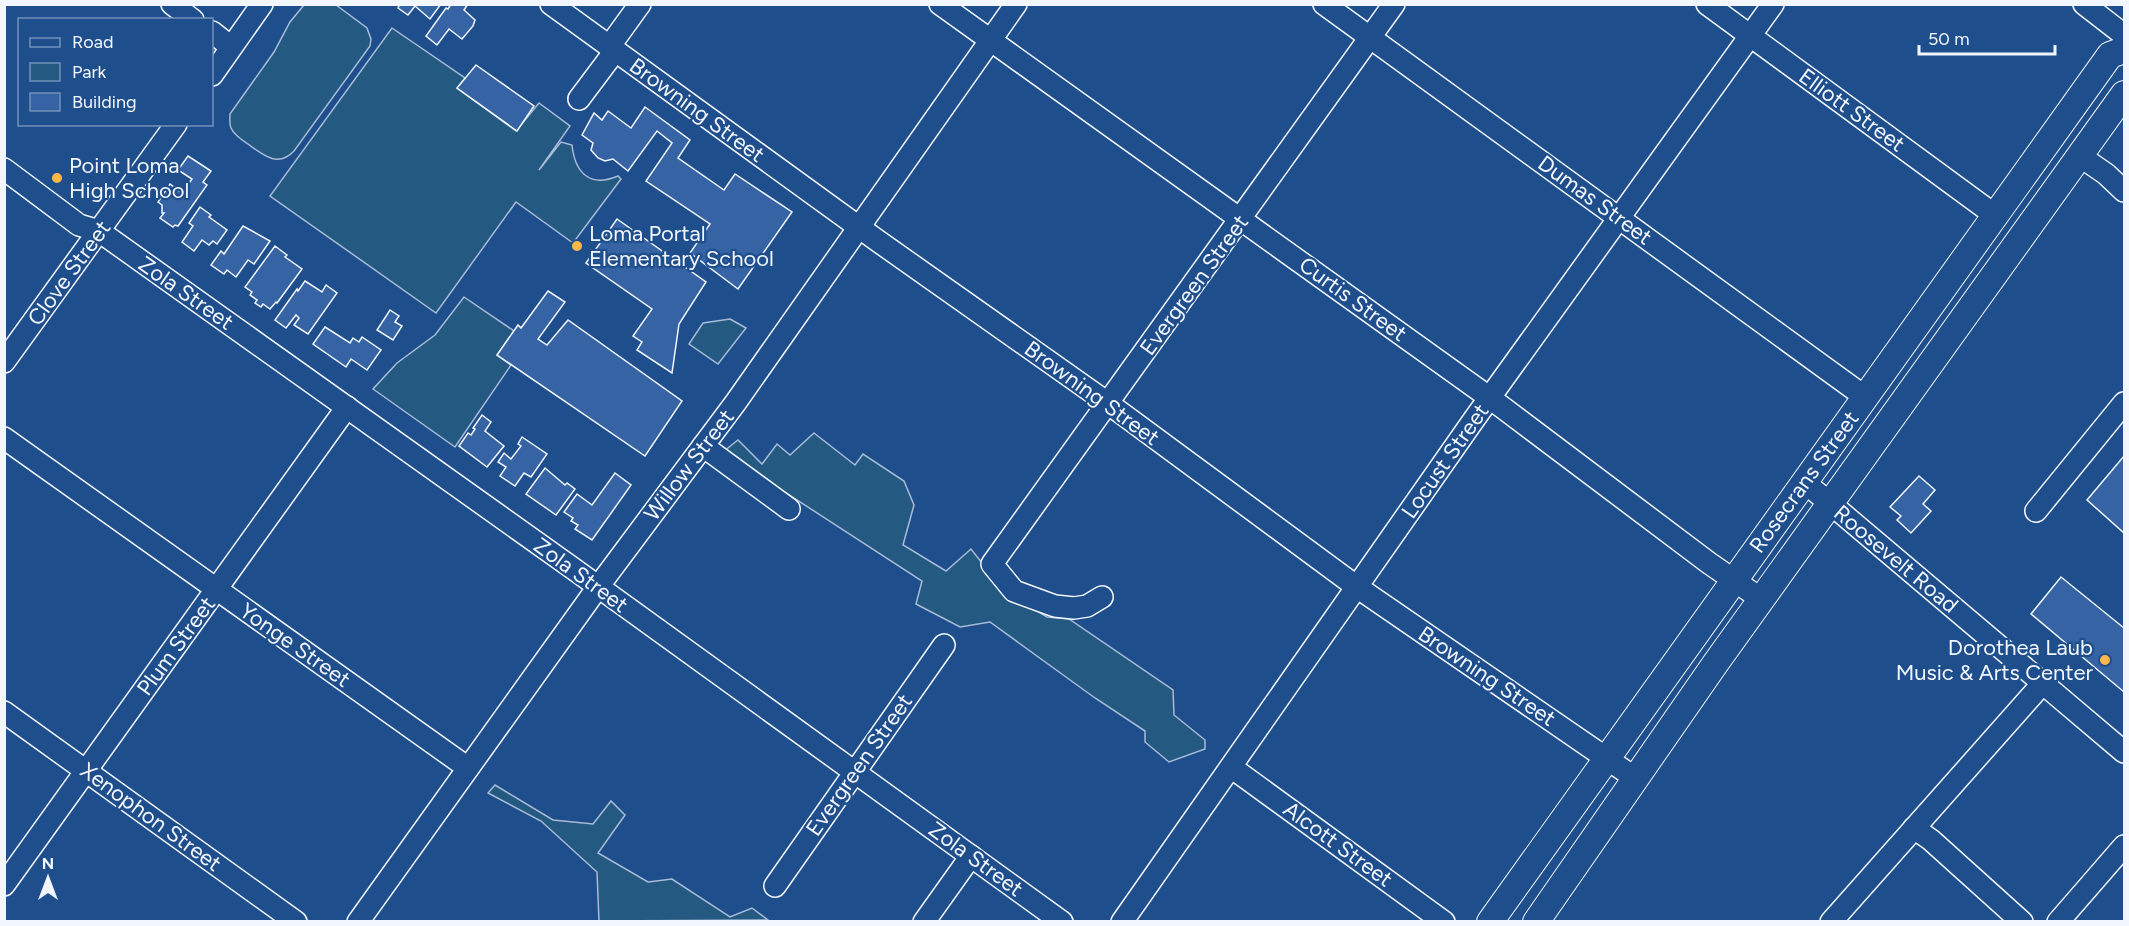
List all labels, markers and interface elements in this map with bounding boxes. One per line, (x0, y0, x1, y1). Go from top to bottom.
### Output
legend (18, 18, 213, 126)
scale bar (1919, 18, 2056, 56)
text: 50 m (1928, 28, 1970, 50)
text: Road (72, 31, 113, 53)
street label: Browning Street (624, 52, 770, 168)
text: Park (72, 61, 107, 83)
street label: Elliott Street (1794, 63, 1910, 157)
text: Building (72, 91, 137, 113)
street label: Dumas Street (1533, 150, 1657, 250)
place label: Point Loma High School (69, 152, 189, 204)
marker: Point Loma High School (50, 171, 64, 185)
street label: Evergreen Street (1134, 209, 1254, 361)
street label: Clove Street (22, 215, 116, 331)
place label: Loma Portal Elementary School (589, 220, 774, 272)
marker: Loma Portal Elementary School (570, 239, 584, 253)
street label: Zola Street (133, 250, 239, 336)
street label: Curtis Street (1294, 251, 1412, 347)
street label: Browning Street (1019, 335, 1165, 451)
street label: Locust Street (1396, 398, 1494, 524)
street label: Willow Street (638, 404, 740, 526)
street label: Rosecrans Street (1743, 406, 1865, 558)
street label: Roosevelt Road (1828, 499, 1964, 619)
street label: Zola Street (529, 532, 633, 618)
street label: Plum Street (131, 591, 221, 701)
street label: Yonge Street (234, 597, 356, 693)
street label: Browning Street (1413, 620, 1561, 732)
place label: Dorothea Laub Music & Arts Center (1896, 634, 2094, 686)
marker: Dorothea Laub Music & Arts Center (2098, 653, 2112, 667)
street label: Evergreen Street (800, 689, 918, 841)
street label: Xenophon Street (75, 757, 227, 877)
street label: Alcott Street (1278, 795, 1398, 893)
street label: Zola Street (924, 816, 1028, 902)
north arrow (18, 848, 78, 908)
text: N (42, 854, 54, 873)

